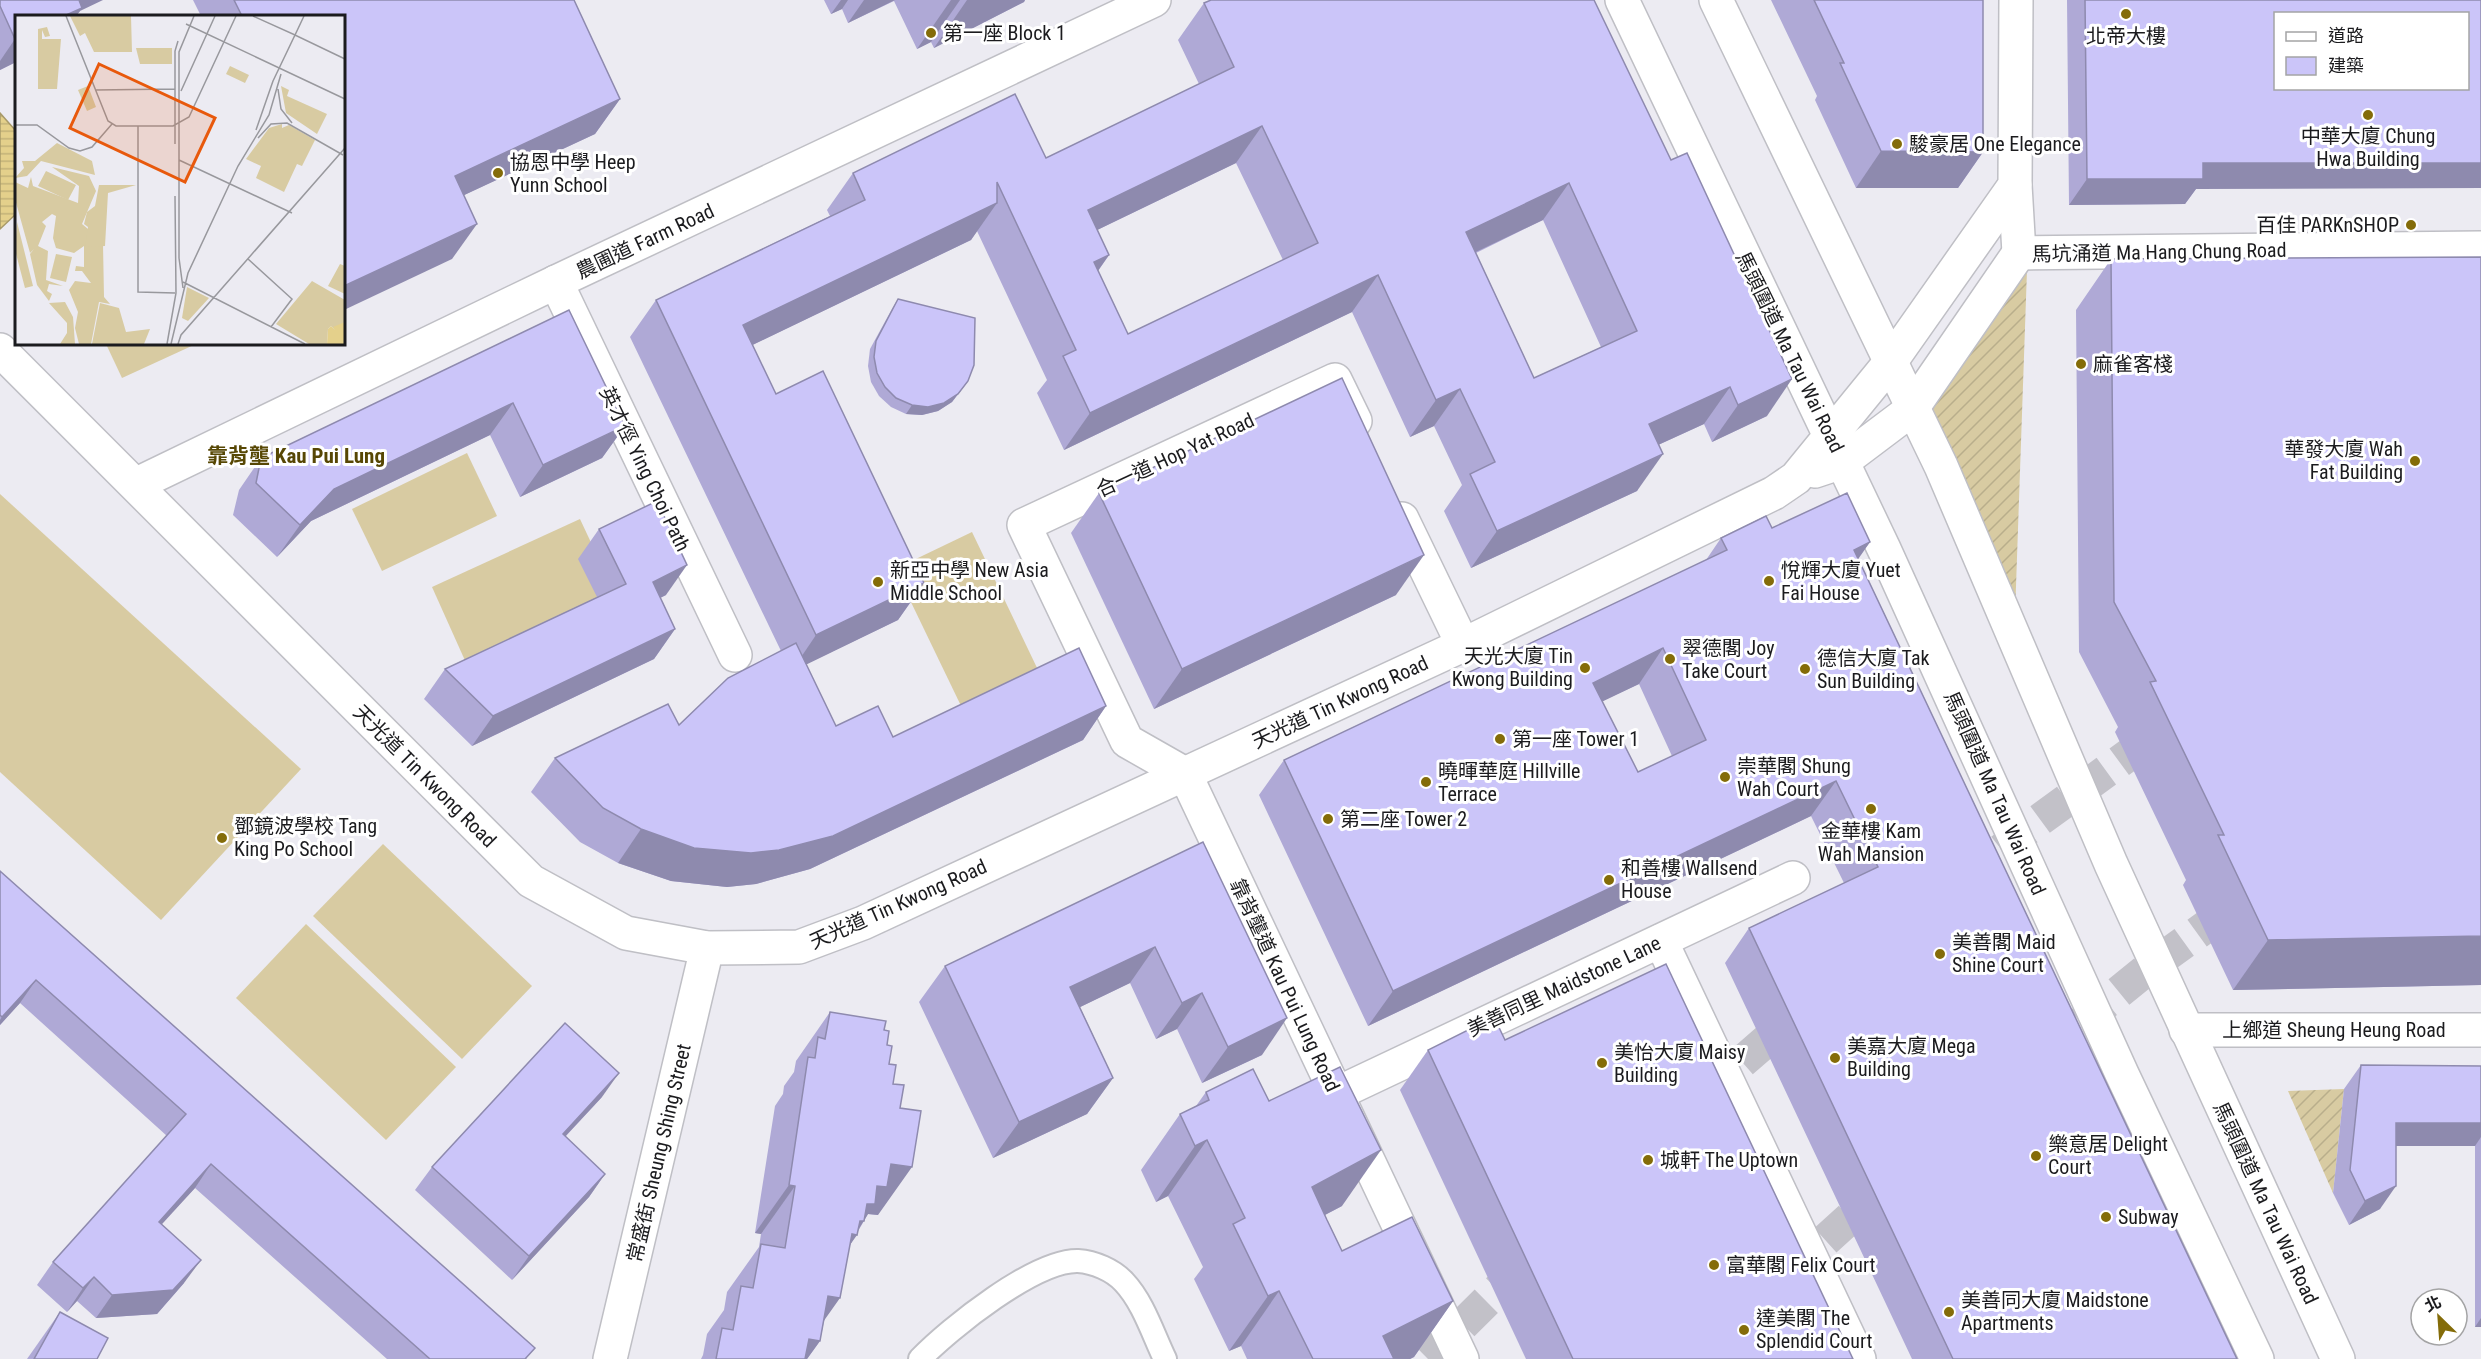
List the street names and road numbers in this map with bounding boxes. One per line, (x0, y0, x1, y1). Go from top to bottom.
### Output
street label: 農圃道 Farm Road (572, 199, 718, 283)
street label: 馬坑涌道 Ma Hang Chung Road (2031, 238, 2287, 266)
street label: 馬頭圍道 Ma Tau Wai Road (1731, 248, 1849, 456)
street label: 英才徑 Ying Choi Path (595, 383, 695, 555)
street label: 合一道 Hop Yat Road (1092, 408, 1258, 502)
street label: 天光道 Tin Kwong Road (1248, 651, 1432, 753)
street label: 馬頭圍道 Ma Tau Wai Road (1939, 687, 2051, 899)
street label: 天光道 Tin Kwong Road (349, 700, 501, 852)
street label: 天光道 Tin Kwong Road (806, 854, 990, 954)
street label: 靠背壟道 Kau Pui Lung Road (1225, 875, 1345, 1095)
street label: 美善同里 Maidstone Lane (1464, 931, 1664, 1041)
street label: 上鄉道 Sheung Heung Road (2222, 1018, 2446, 1042)
street label: 常盛街 Sheung Shing Street (622, 1041, 696, 1265)
street label: 馬頭圍道 Ma Tau Wai Road (2209, 1098, 2323, 1308)

